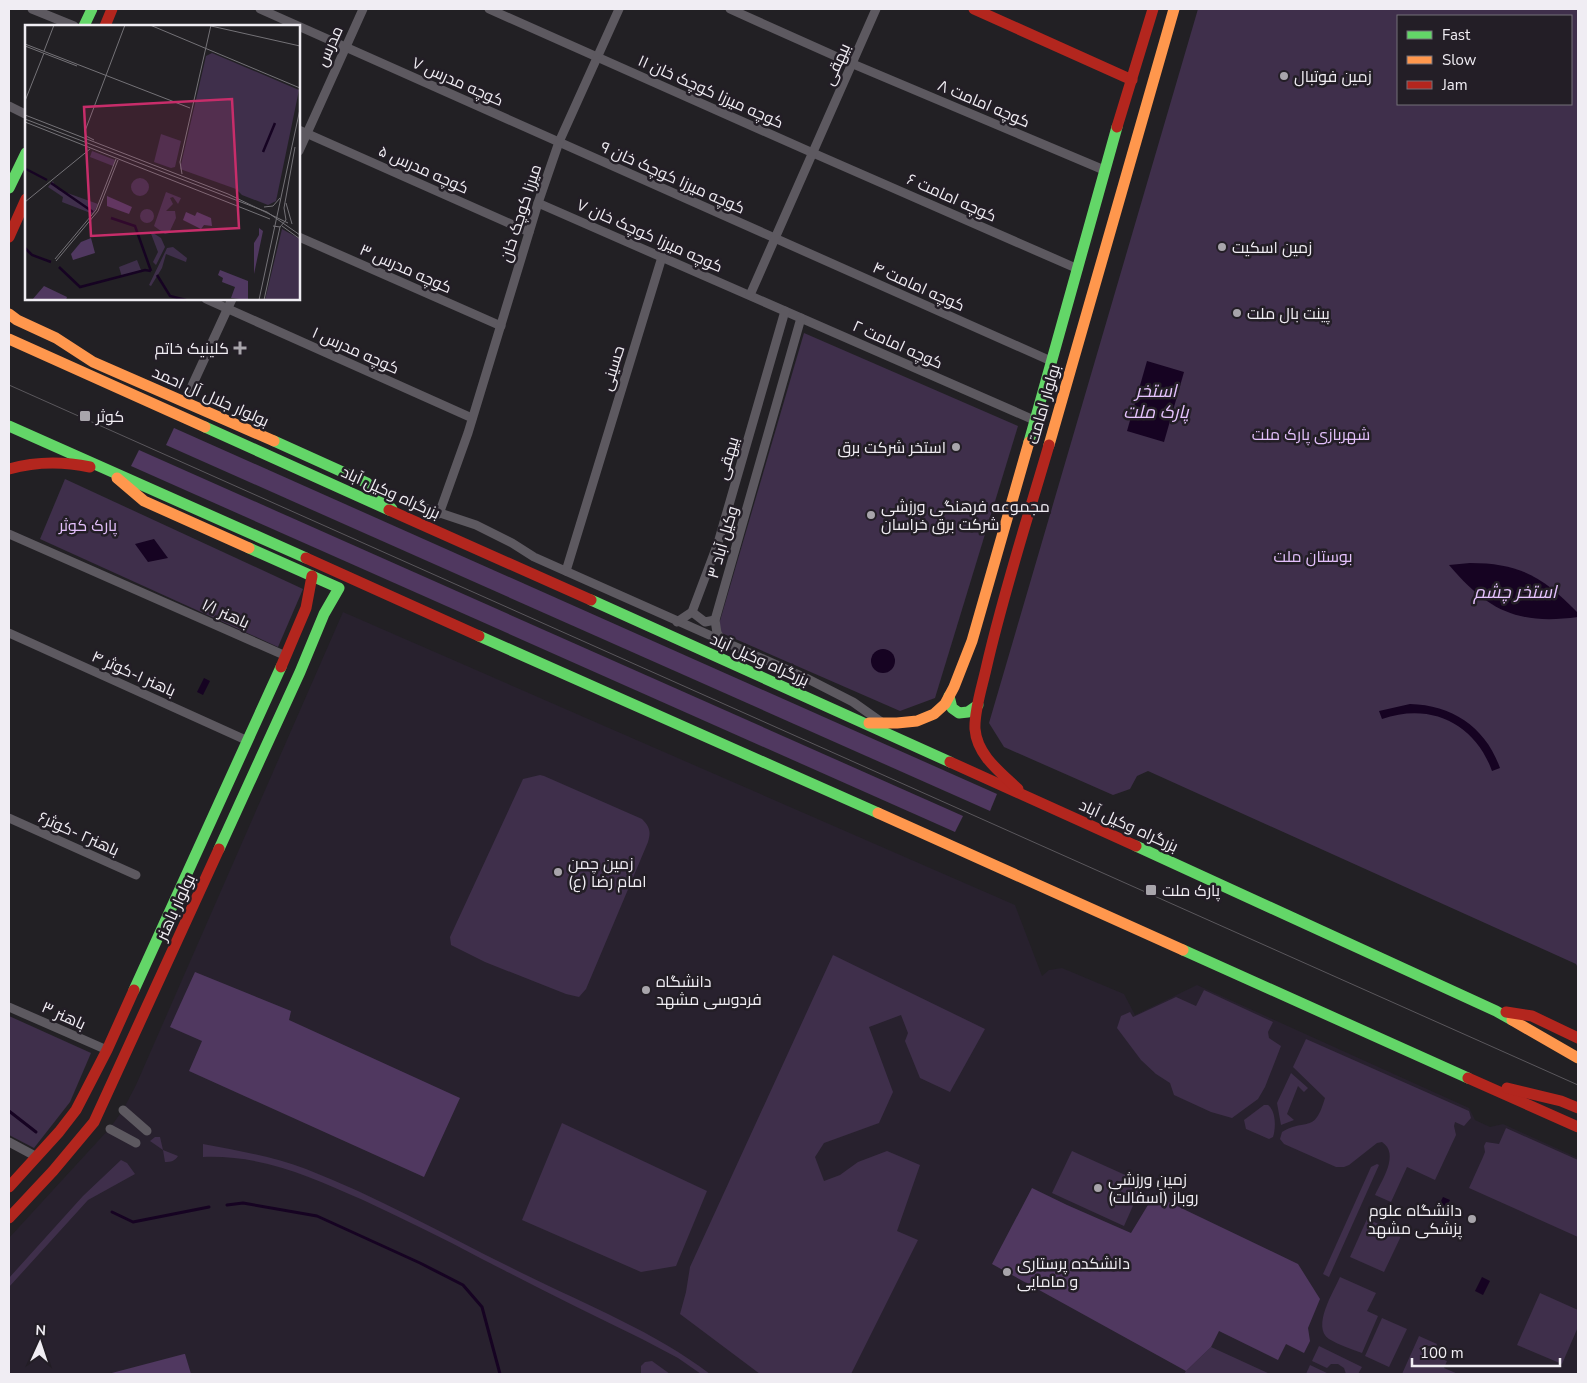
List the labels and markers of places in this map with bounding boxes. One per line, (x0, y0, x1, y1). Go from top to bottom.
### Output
place label: زمین فوتبال (1294, 66, 1372, 88)
marker: زمین فوتبال (1278, 70, 1290, 82)
place label: زمین اسکیت (1232, 237, 1312, 259)
marker: زمین اسکیت (1216, 241, 1228, 253)
place label: پینت بال ملت (1247, 303, 1331, 325)
marker: پینت بال ملت (1231, 307, 1243, 319)
place label: کلینیک خاتم (154, 338, 229, 360)
marker: کلینیک خاتم (233, 341, 247, 355)
place label: کوثر (95, 406, 124, 428)
marker: کوثر (78, 409, 92, 423)
place label: استخر شرکت برق (837, 437, 946, 459)
marker: استخر شرکت برق (950, 441, 962, 453)
place label: مجموعه فرهنگی ورزشی شرکت برق خراسان (881, 496, 1050, 536)
marker: مجموعه فرهنگی ورزشی شرکت برق خراسان (865, 509, 877, 521)
place label: زمین چمن امام رضا (ع) (568, 853, 647, 893)
marker: زمین چمن امام رضا (ع) (552, 866, 564, 878)
place label: پارک ملت (1162, 880, 1221, 902)
marker: پارک ملت (1144, 883, 1158, 897)
place label: دانشگاه فردوسی مشهد (656, 971, 762, 1011)
marker: دانشگاه فردوسی مشهد (640, 984, 652, 996)
place label: زمین ورزشی روباز (آسفالت) (1108, 1169, 1198, 1209)
marker: زمین ورزشی روباز (آسفالت) (1092, 1182, 1104, 1194)
place label: دانشگاه علوم پزشکی مشهد (1368, 1200, 1463, 1240)
marker: دانشگاه علوم پزشکی مشهد (1466, 1213, 1478, 1225)
place label: دانشکده پرستاری و مامایی (1017, 1253, 1130, 1293)
marker: دانشکده پرستاری و مامایی (1001, 1266, 1013, 1278)

